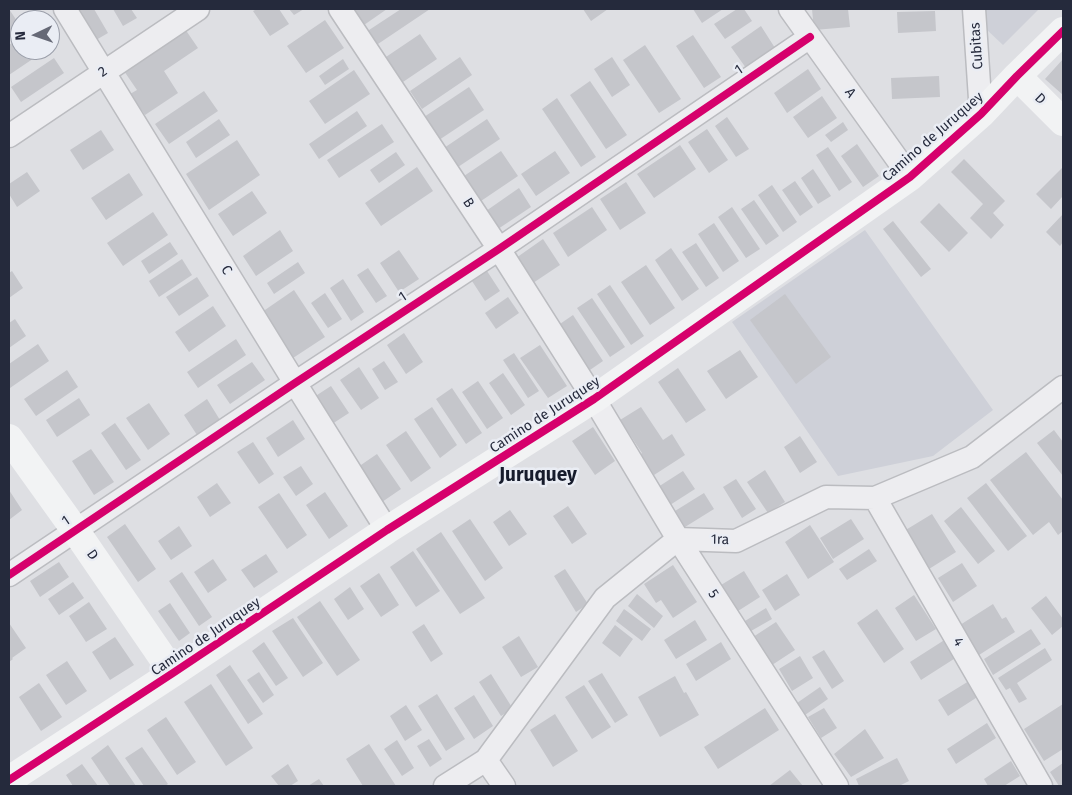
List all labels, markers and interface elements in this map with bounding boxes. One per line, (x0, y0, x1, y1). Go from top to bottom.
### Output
north arrow (10, 10, 60, 60)
street label: Cubitas (967, 22, 987, 70)
text: N (12, 31, 29, 41)
street label: 1 (732, 61, 746, 79)
street label: 2 (95, 63, 111, 81)
street label: A (841, 85, 859, 101)
street label: Camino de Juruquey (879, 89, 987, 185)
street label: D (1031, 90, 1049, 108)
street label: B (459, 195, 477, 211)
street label: C (217, 262, 235, 278)
street label: 1 (396, 288, 410, 306)
street label: Camino de Juruquey (487, 373, 603, 457)
district label: Juruquey (499, 465, 577, 487)
street label: 1 (59, 512, 73, 530)
street label: 1ra (711, 531, 729, 549)
street label: D (83, 546, 101, 564)
street label: 5 (704, 586, 722, 602)
street label: Camino de Juruquey (148, 594, 264, 680)
street label: 4 (949, 635, 967, 649)

